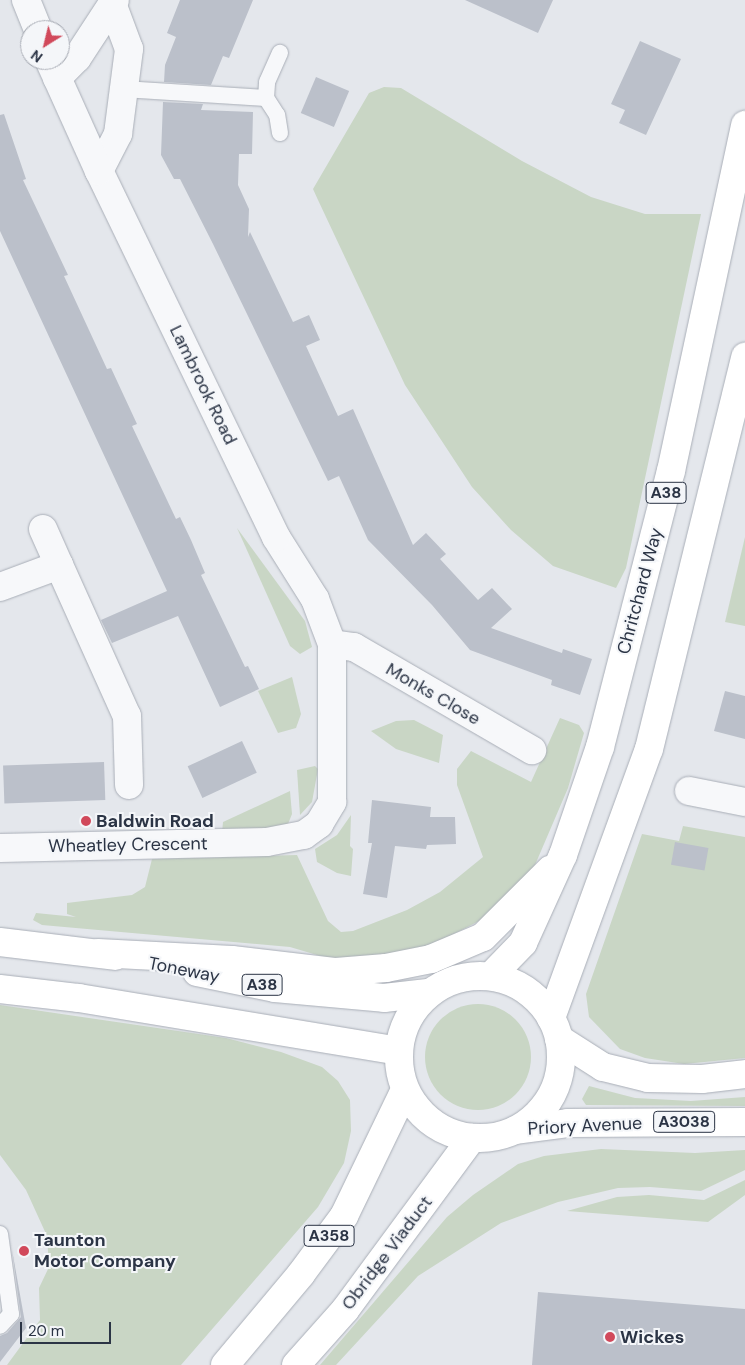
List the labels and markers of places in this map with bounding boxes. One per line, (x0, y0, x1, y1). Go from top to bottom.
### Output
place label: Baldwin Road (96, 810, 214, 832)
marker: Baldwin Road (80, 815, 92, 827)
place label: Taunton Motor Company (34, 1230, 176, 1272)
marker: Taunton Motor Company (18, 1245, 30, 1257)
place label: Wickes (620, 1326, 684, 1348)
marker: Wickes (604, 1331, 616, 1343)

